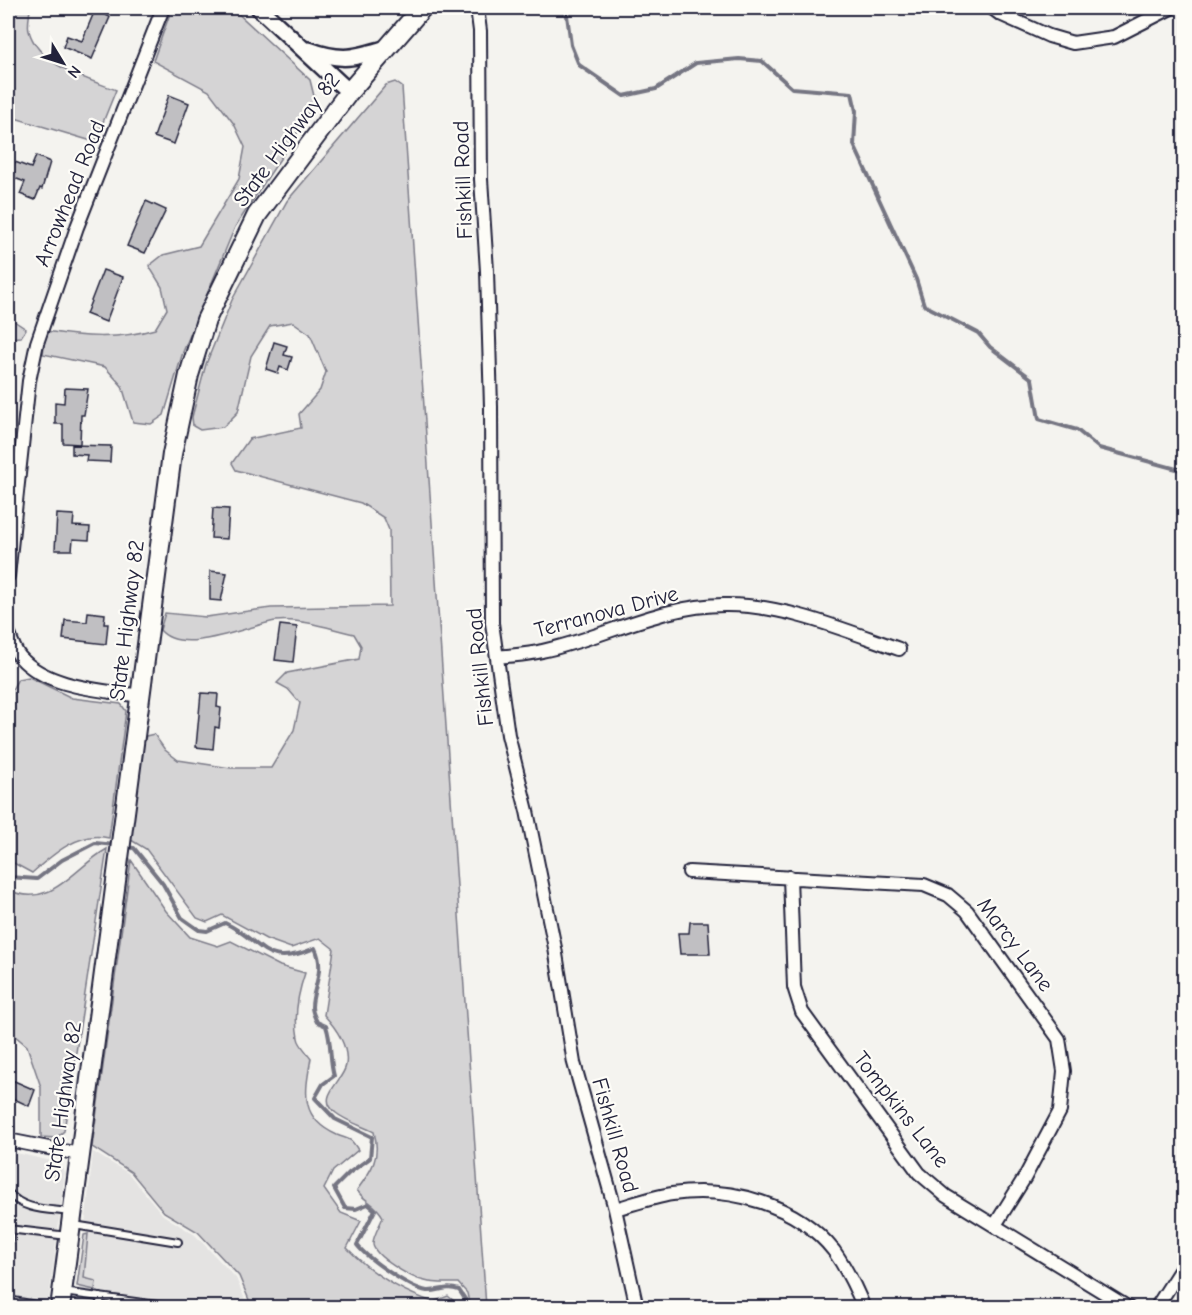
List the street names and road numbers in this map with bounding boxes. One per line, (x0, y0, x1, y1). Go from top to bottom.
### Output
street label: State Highway 82 (228, 67, 346, 212)
street label: Arrowhead Road (29, 117, 111, 270)
street label: Fishkill Road (448, 120, 478, 240)
street label: State Highway 82 (104, 538, 150, 702)
street label: Terranova Drive (532, 580, 681, 644)
street label: Fishkill Road (461, 606, 499, 727)
street label: Marcy Lane (971, 893, 1059, 997)
street label: State Highway 82 (39, 1019, 87, 1183)
street label: Tompkins Lane (848, 1046, 955, 1173)
street label: Fishkill Road (586, 1075, 644, 1196)

